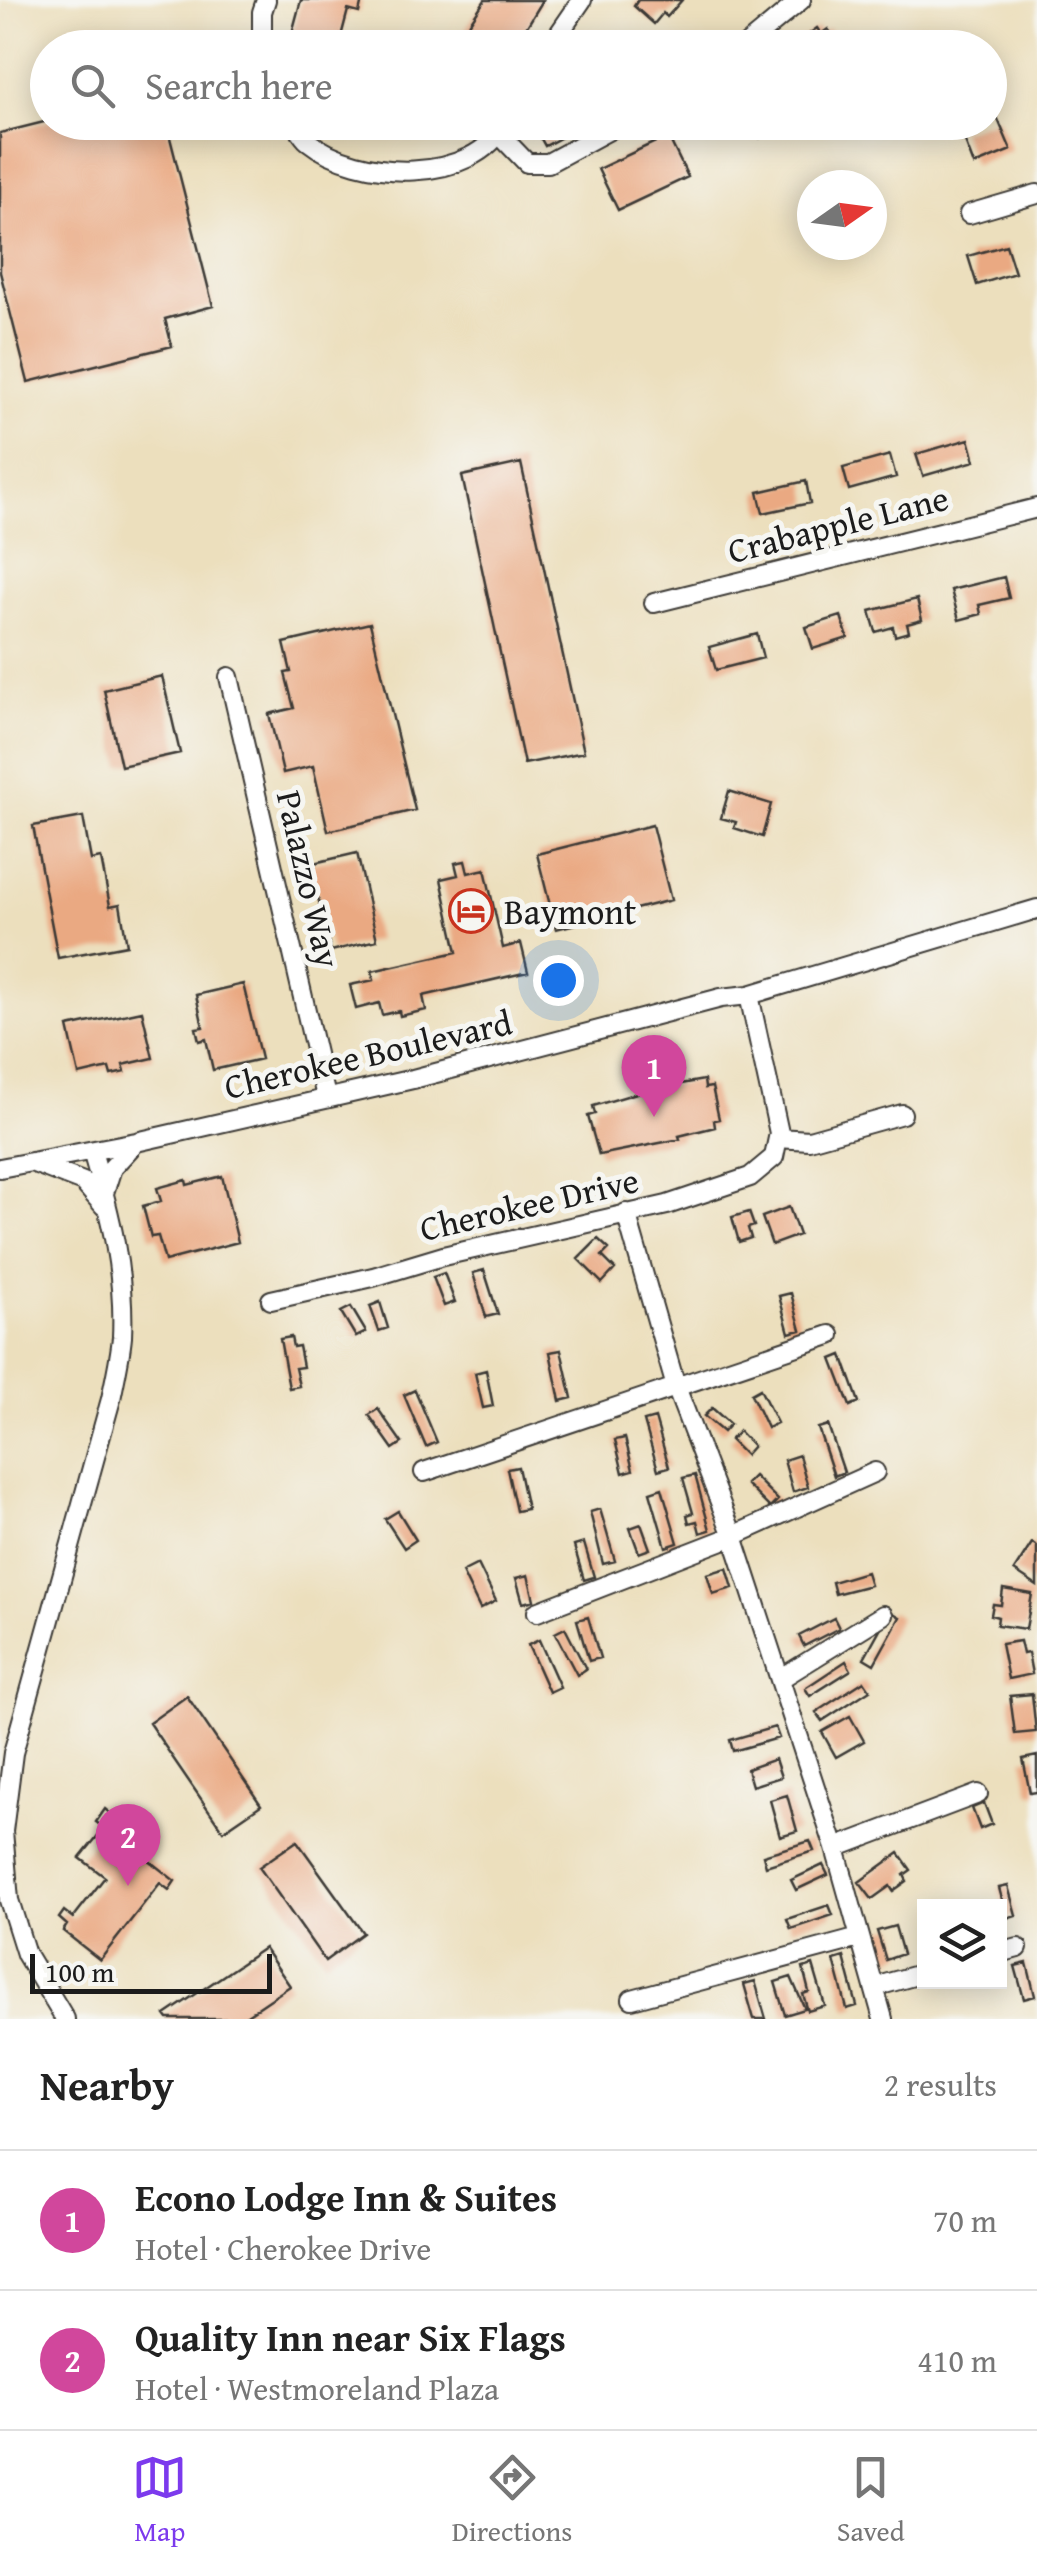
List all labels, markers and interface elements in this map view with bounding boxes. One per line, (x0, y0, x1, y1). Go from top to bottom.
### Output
search box (30, 30, 1007, 140)
text: Search here (145, 57, 333, 113)
icon: search (65, 58, 120, 113)
north arrow (797, 170, 887, 260)
street label: Crabapple Lane (722, 472, 954, 576)
street label: Palazzo Way (264, 785, 354, 973)
place label: Baymont (504, 886, 636, 937)
hotel icon: Baymont (448, 888, 494, 934)
your location (533, 955, 584, 1006)
street label: Cherokee Boulevard (219, 996, 517, 1112)
pin: 1 (622, 1034, 686, 1117)
street label: Cherokee Drive (415, 1154, 643, 1254)
pin: 2 (96, 1804, 160, 1886)
map controls (917, 1899, 1007, 1989)
button: layers (917, 1899, 1007, 1989)
scale bar (30, 1949, 272, 1993)
text: 100 m (45, 1951, 114, 1992)
text: Nearby (40, 2054, 174, 2115)
text: 2 results (884, 2061, 997, 2108)
text: Econo Lodge Inn & Suites (135, 2169, 557, 2225)
text: 1 (64, 2197, 81, 2244)
text: 70 m (933, 2197, 997, 2244)
text: Hotel · Cherokee Drive (135, 2225, 431, 2272)
text: Quality Inn near Six Flags (135, 2309, 566, 2365)
text: 2 (64, 2337, 81, 2384)
text: 410 m (918, 2337, 997, 2384)
text: Hotel · Westmoreland Plaza (135, 2365, 499, 2412)
tab: Map (132, 2450, 187, 2551)
tab: Directions (452, 2450, 572, 2551)
tab: Saved (837, 2450, 905, 2551)

